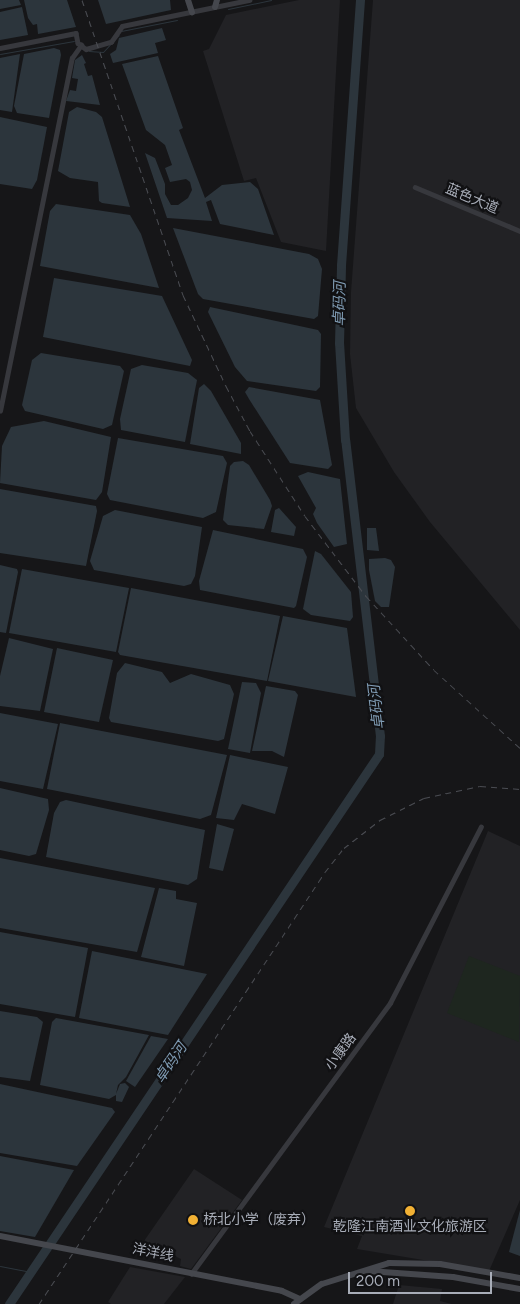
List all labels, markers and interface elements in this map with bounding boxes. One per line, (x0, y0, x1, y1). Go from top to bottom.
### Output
street label: 蓝色大道 (443, 180, 501, 218)
water label: 卓码河 (331, 281, 349, 327)
water label: 卓码河 (365, 684, 389, 730)
street label: 小康路 (322, 1030, 360, 1074)
water label: 卓码河 (151, 1039, 191, 1087)
marker: 乾隆江南酒业文化旅游区 (404, 1205, 416, 1217)
place label: 桥北小学（废弃） (203, 1212, 315, 1228)
marker: 桥北小学（废弃） (187, 1214, 199, 1226)
place label: 乾隆江南酒业文化旅游区 (333, 1219, 487, 1235)
street label: 洋洋线 (131, 1241, 175, 1265)
scale bar (350, 1262, 494, 1294)
text: 200 m (356, 1272, 400, 1290)

